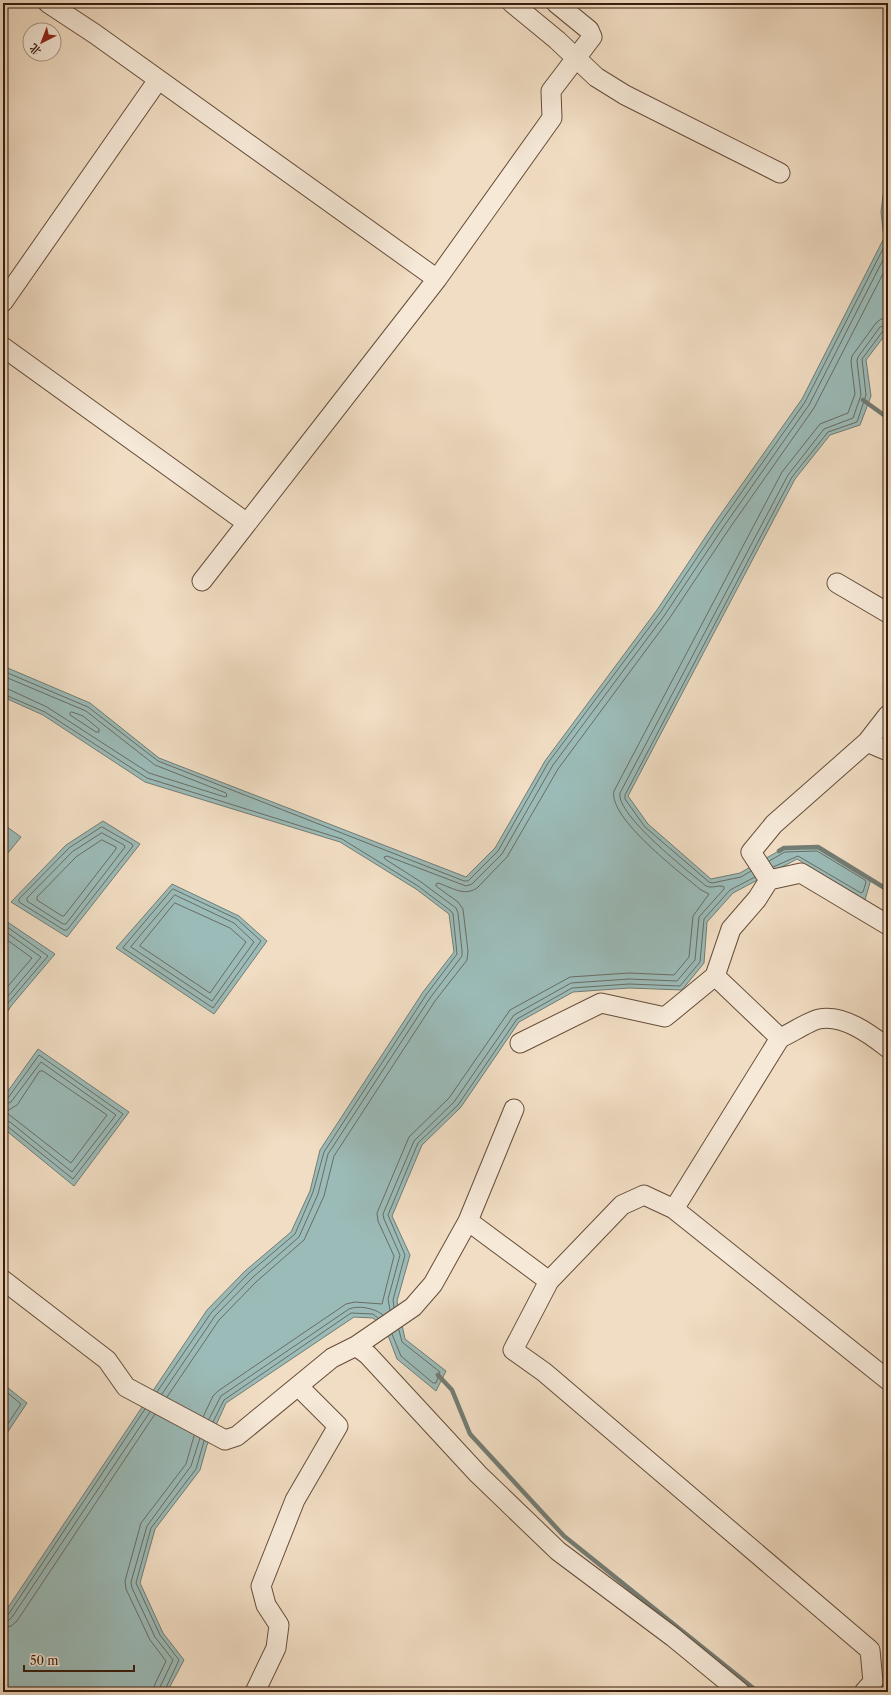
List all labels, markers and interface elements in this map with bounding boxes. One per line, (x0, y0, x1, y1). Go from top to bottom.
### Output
north arrow (22, 22, 62, 62)
text: 北 (27, 41, 44, 58)
scale bar (24, 1647, 134, 1673)
text: 50 m (30, 1653, 59, 1668)

